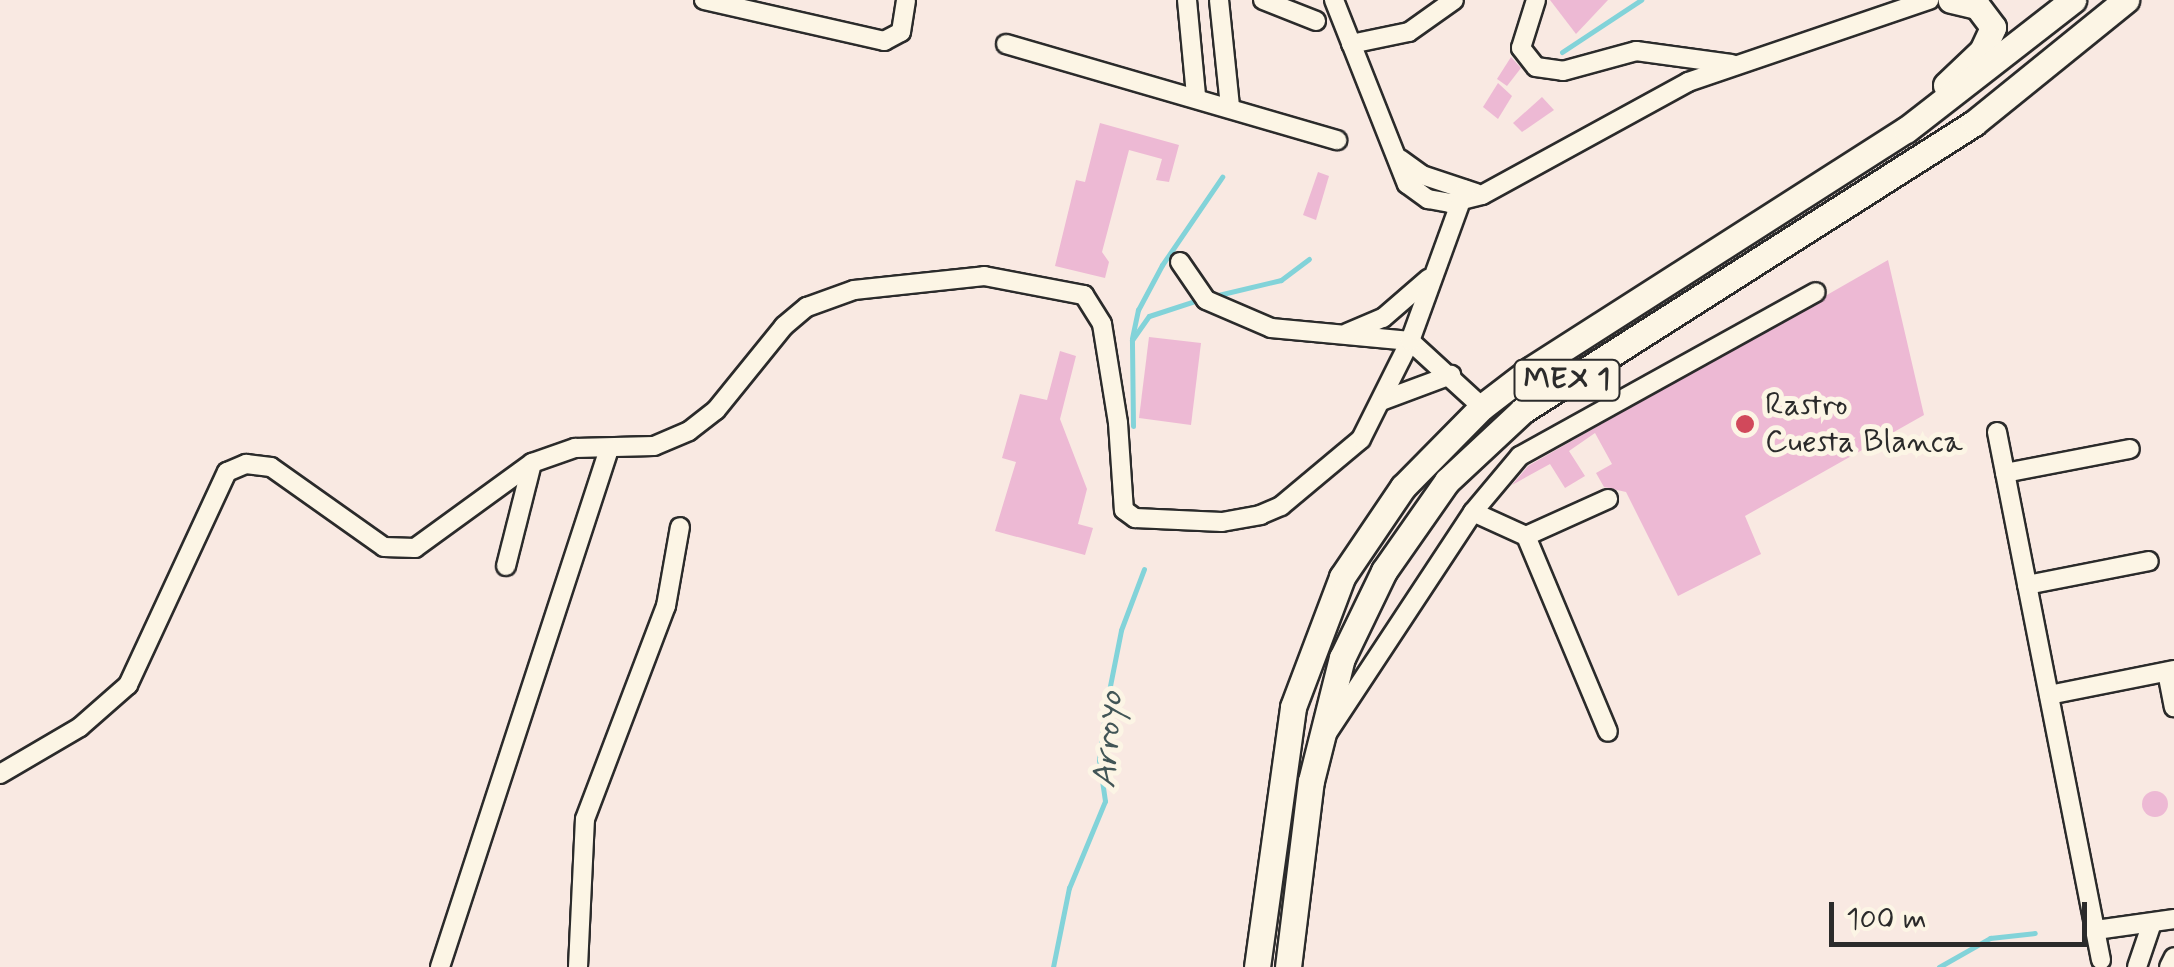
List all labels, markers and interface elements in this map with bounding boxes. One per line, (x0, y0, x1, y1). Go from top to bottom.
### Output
road number: MEX 1 (1512, 355, 1622, 405)
place label: Rastro Cuesta Blanca (1765, 387, 1960, 462)
marker: Rastro Cuesta Blanca (1734, 413, 1756, 435)
water label: Arroyo (1084, 690, 1132, 790)
scale bar (1834, 882, 2092, 944)
text: 100 m (1846, 900, 1927, 939)

